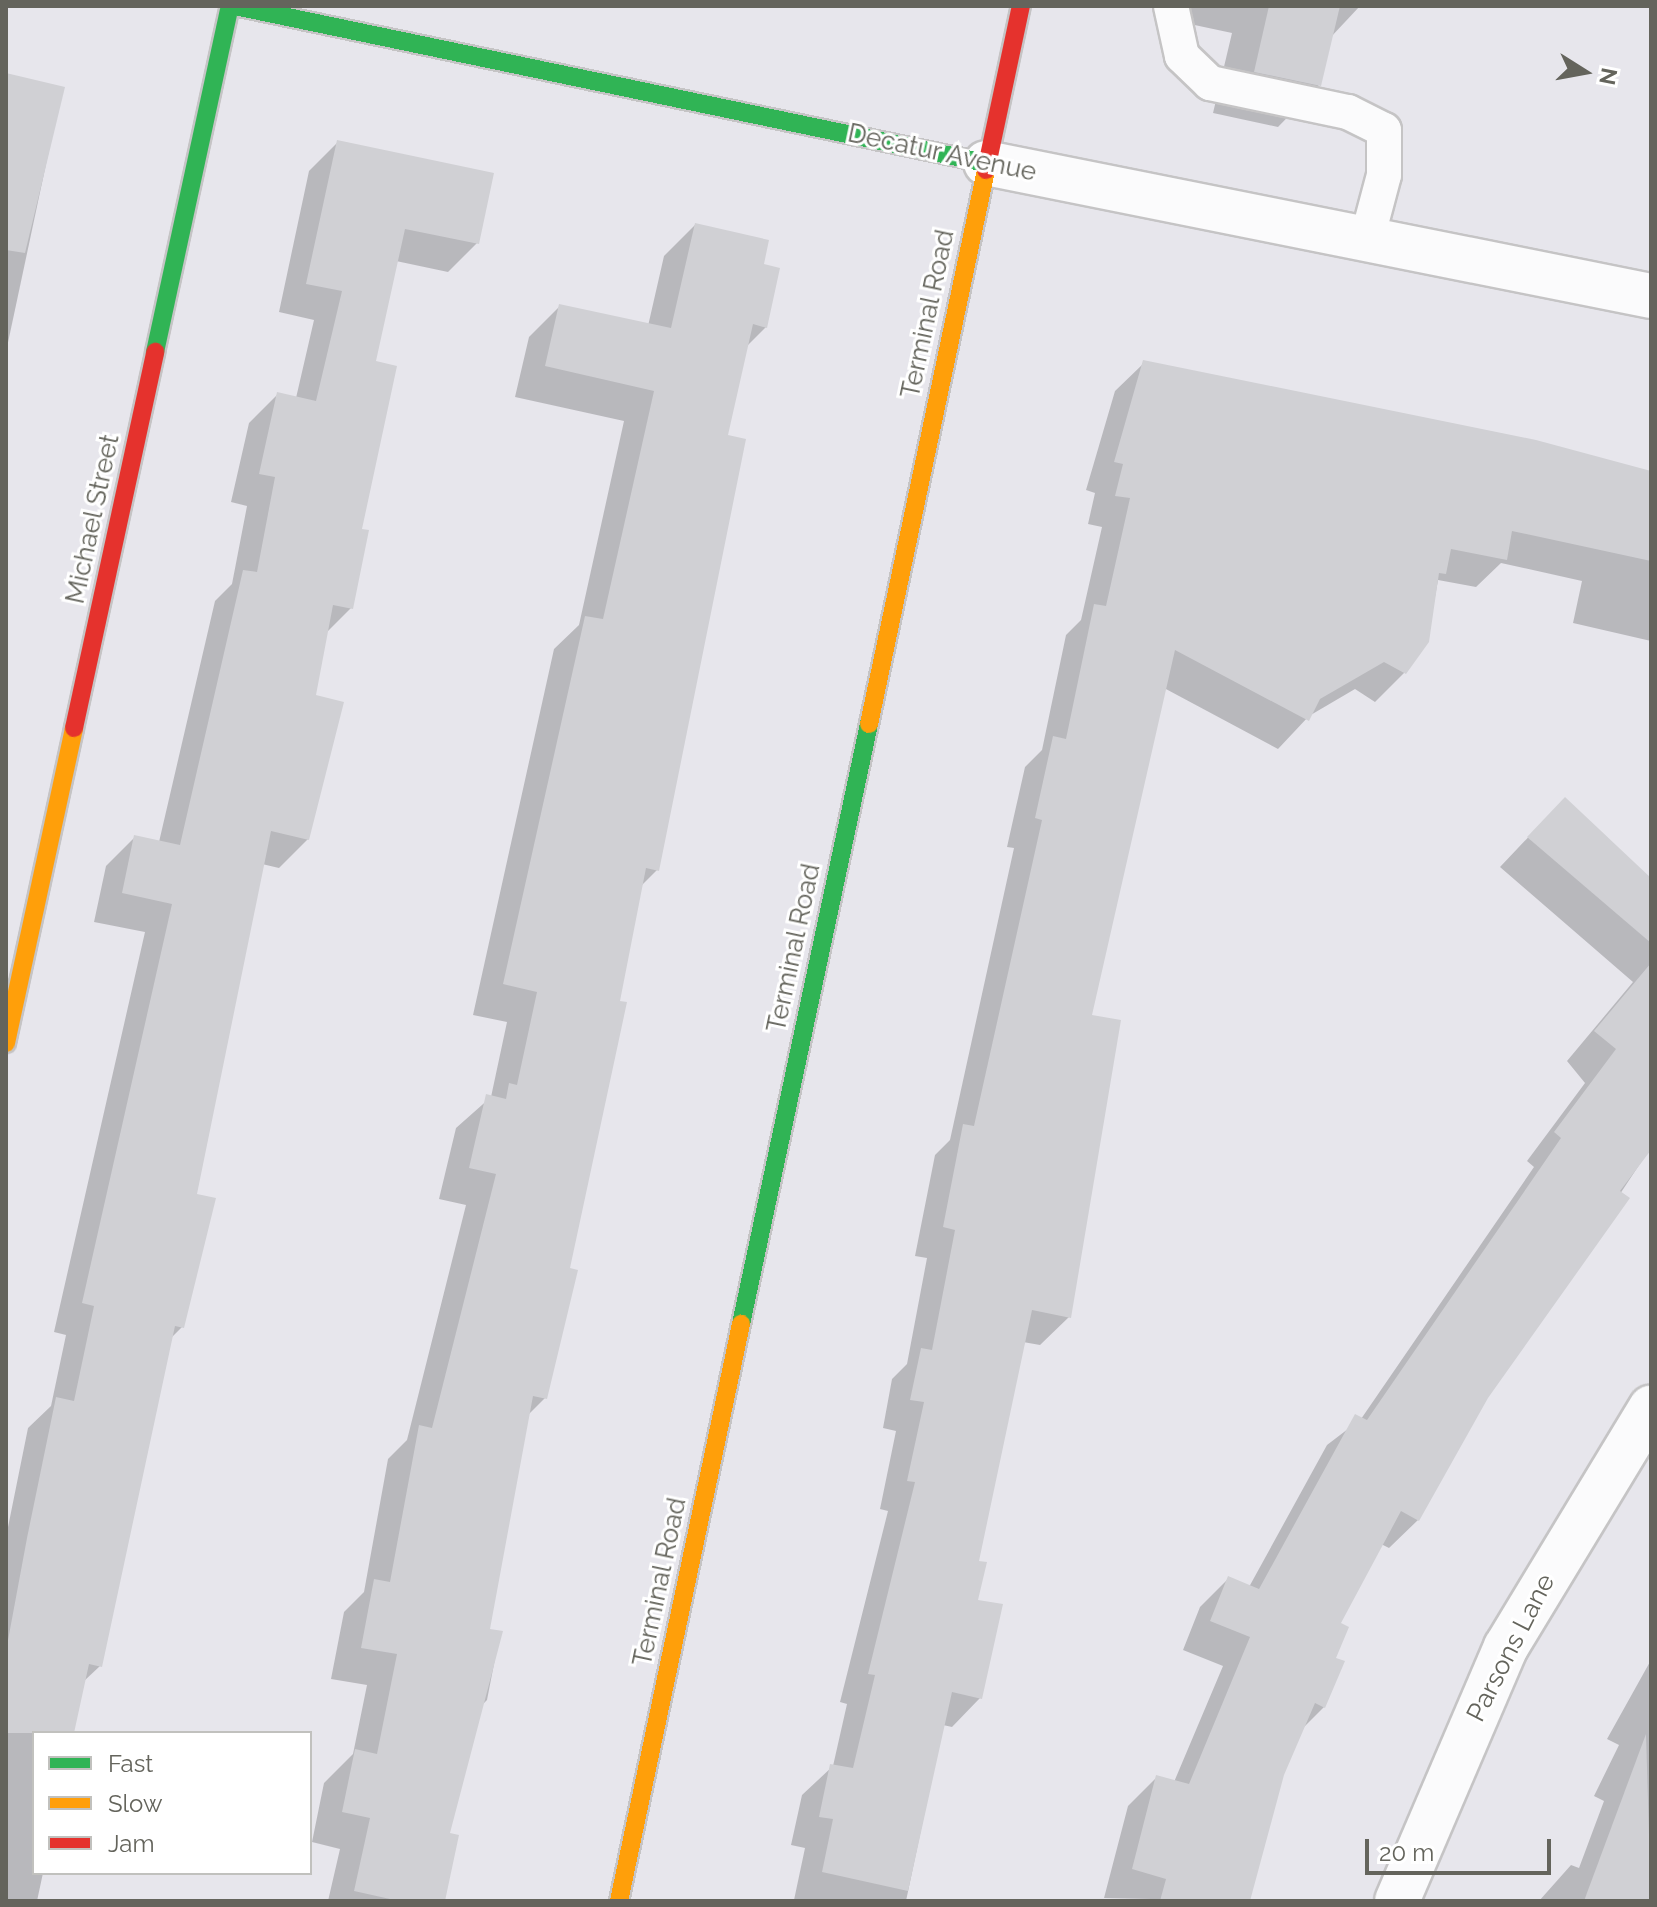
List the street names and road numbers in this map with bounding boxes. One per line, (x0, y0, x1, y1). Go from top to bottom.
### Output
street label: Decatur Avenue (844, 118, 1040, 188)
street label: Terminal Road (895, 226, 961, 402)
street label: Michael Street (60, 431, 126, 607)
street label: Terminal Road (761, 860, 827, 1036)
street label: Terminal Road (627, 1494, 693, 1670)
street label: Parsons Lane (1460, 1569, 1562, 1727)

